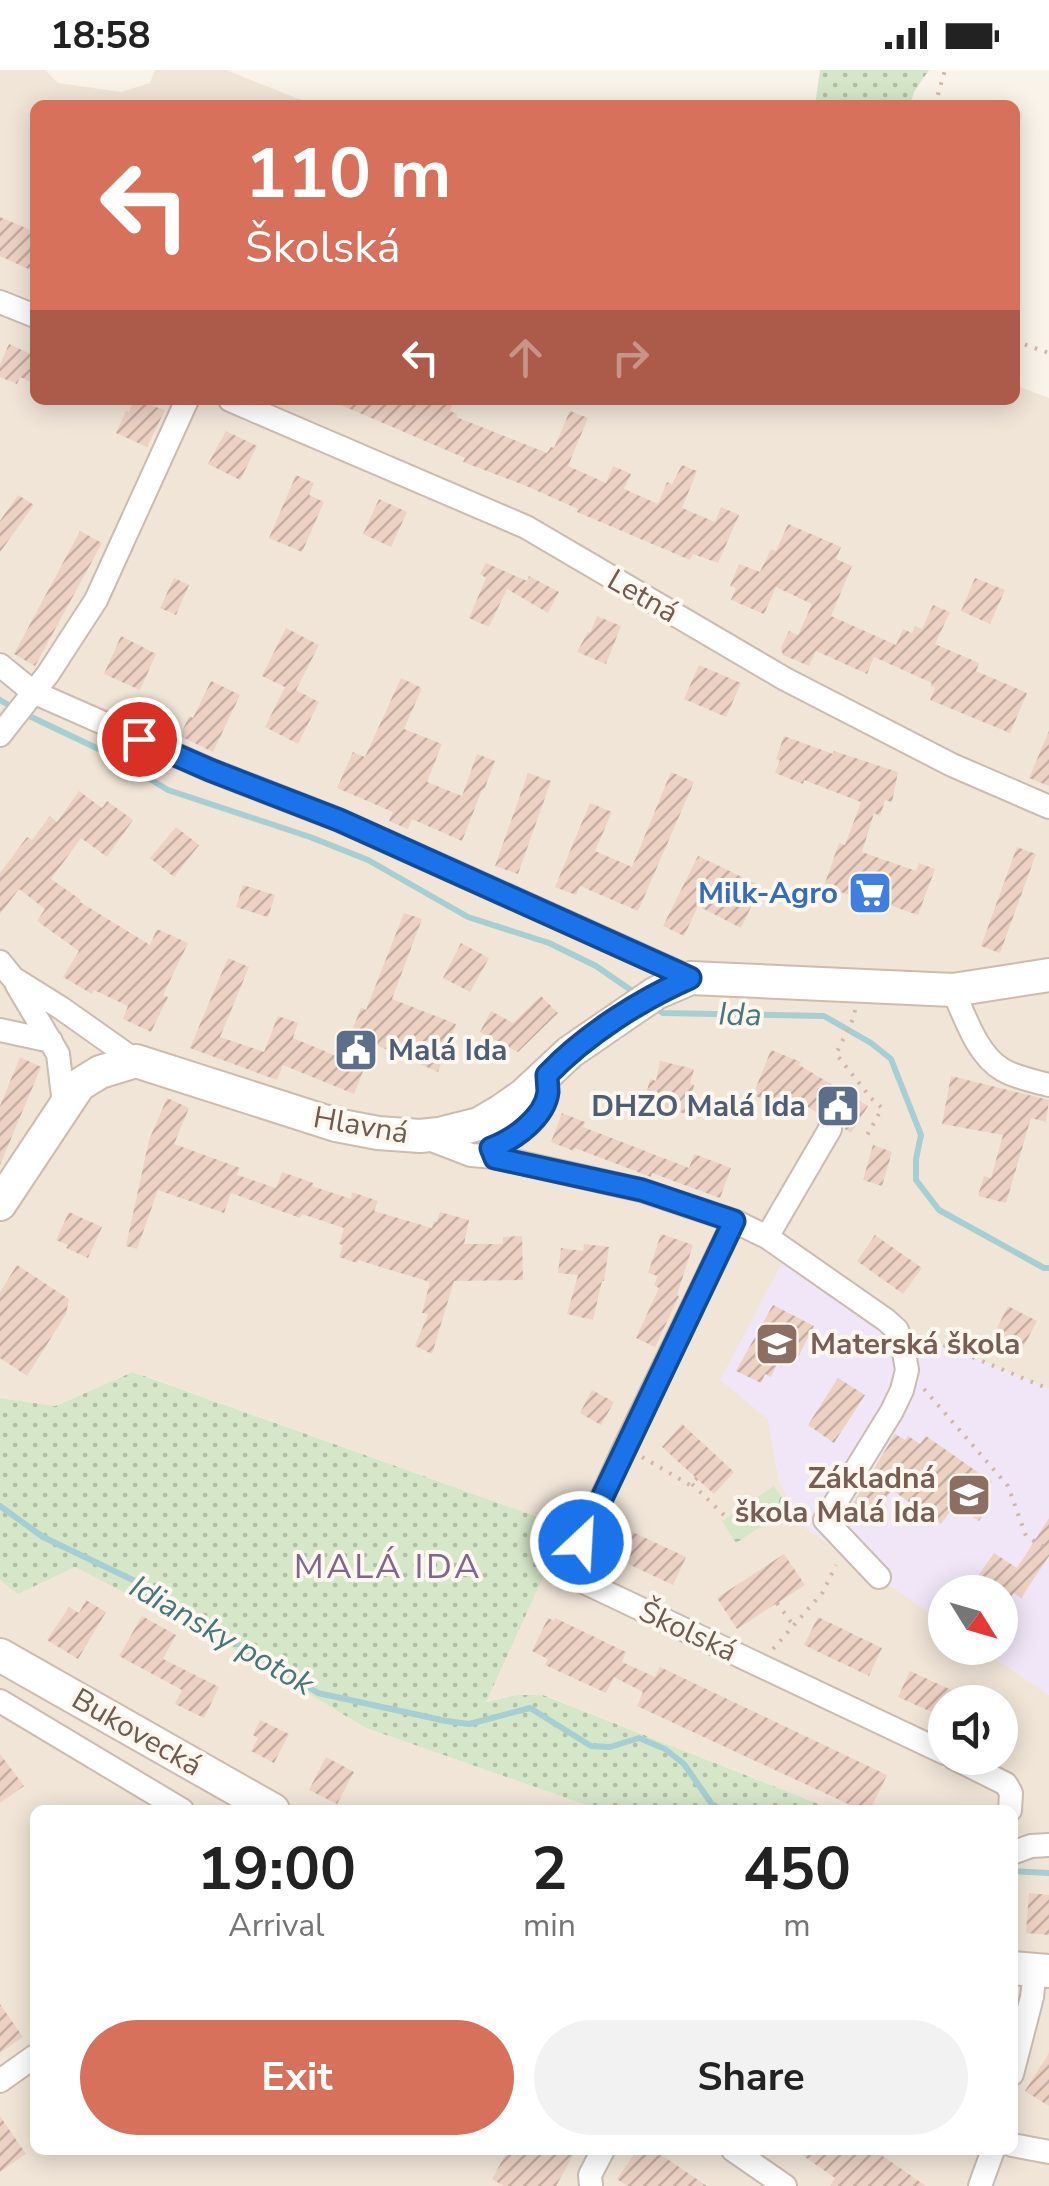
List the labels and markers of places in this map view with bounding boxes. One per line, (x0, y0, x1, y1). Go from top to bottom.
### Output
pin (97, 697, 182, 782)
supermarket icon: Milk-Agro (847, 870, 893, 916)
place label: Milk-Agro (698, 873, 838, 914)
public building icon: Malá Ida (333, 1027, 379, 1073)
place label: Malá Ida (388, 1030, 507, 1071)
public building icon: DHZO Malá Ida (815, 1083, 861, 1129)
place label: DHZO Malá Ida (591, 1086, 806, 1127)
school or university icon: Materská škola (754, 1321, 800, 1367)
place label: Materská škola (810, 1324, 1020, 1365)
place label: Základná škola Malá Ida (735, 1458, 936, 1533)
school or university icon: Základná škola Malá Ida (946, 1472, 992, 1518)

